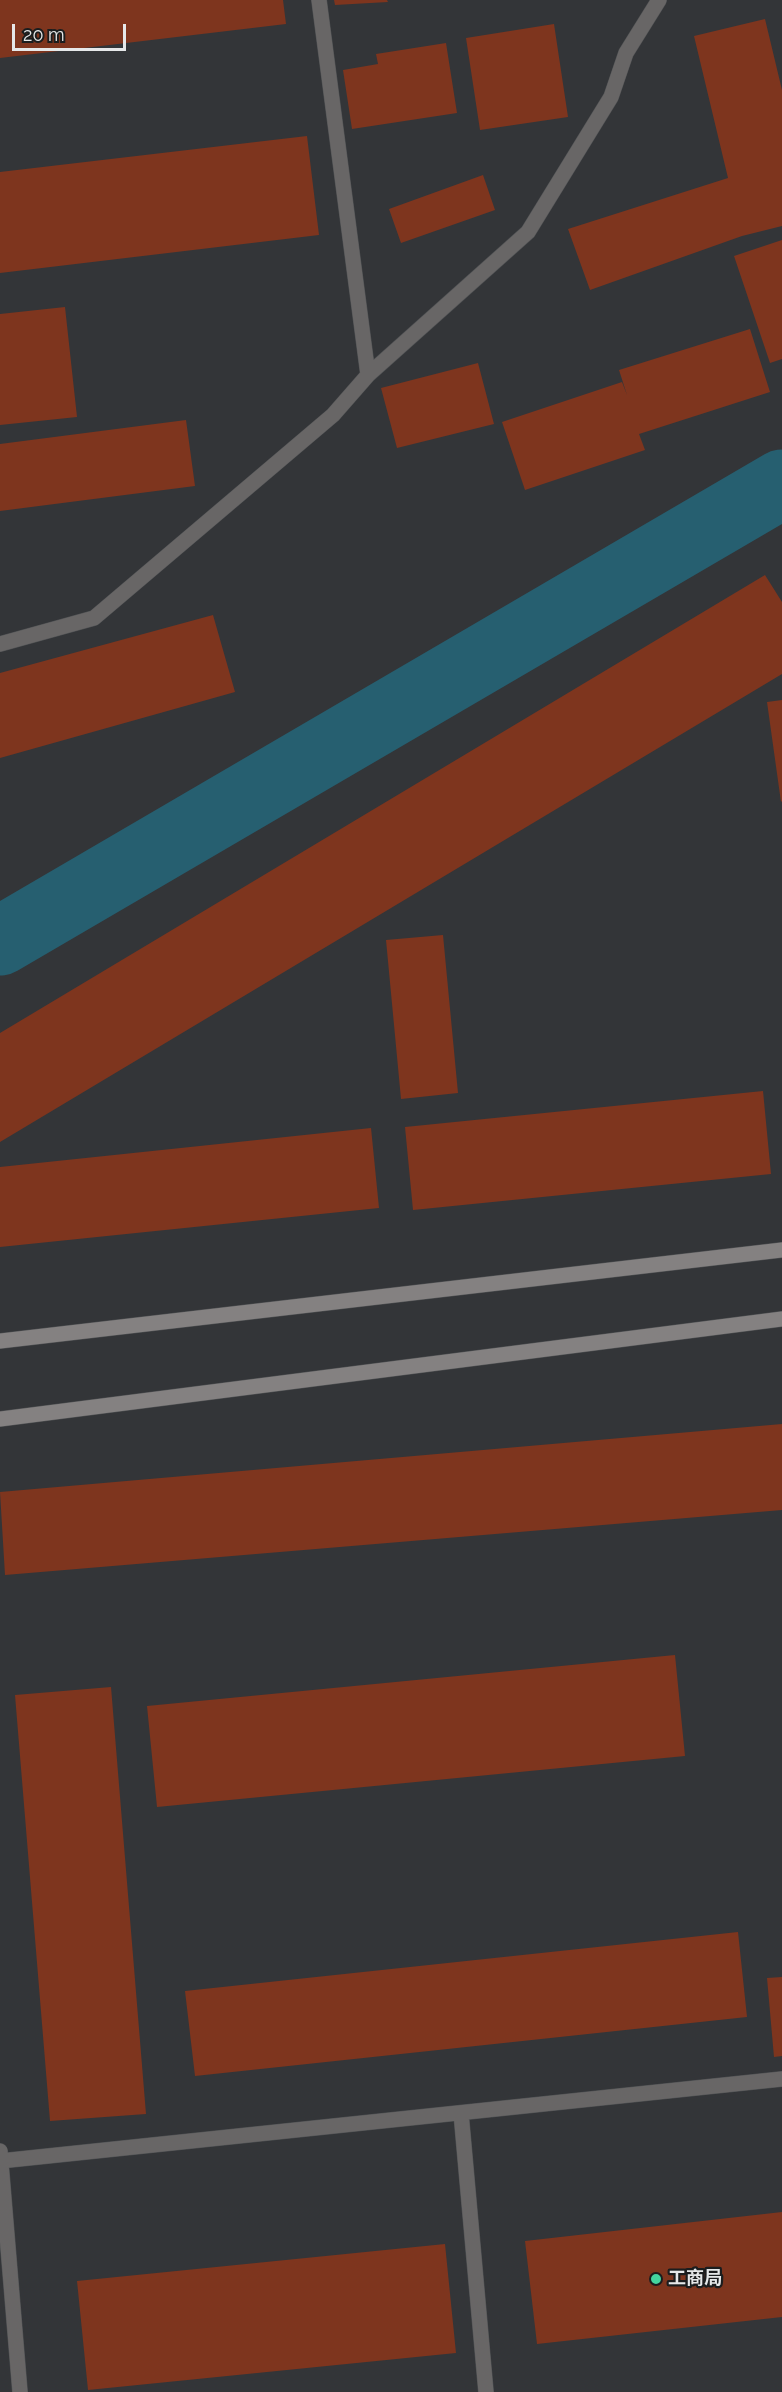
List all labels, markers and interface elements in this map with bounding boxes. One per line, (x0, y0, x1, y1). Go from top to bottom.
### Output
scale bar (15, 12, 129, 50)
text: 20 m (23, 24, 65, 45)
place label: 工商局 (668, 2268, 722, 2290)
marker: 工商局 (649, 2272, 663, 2286)

